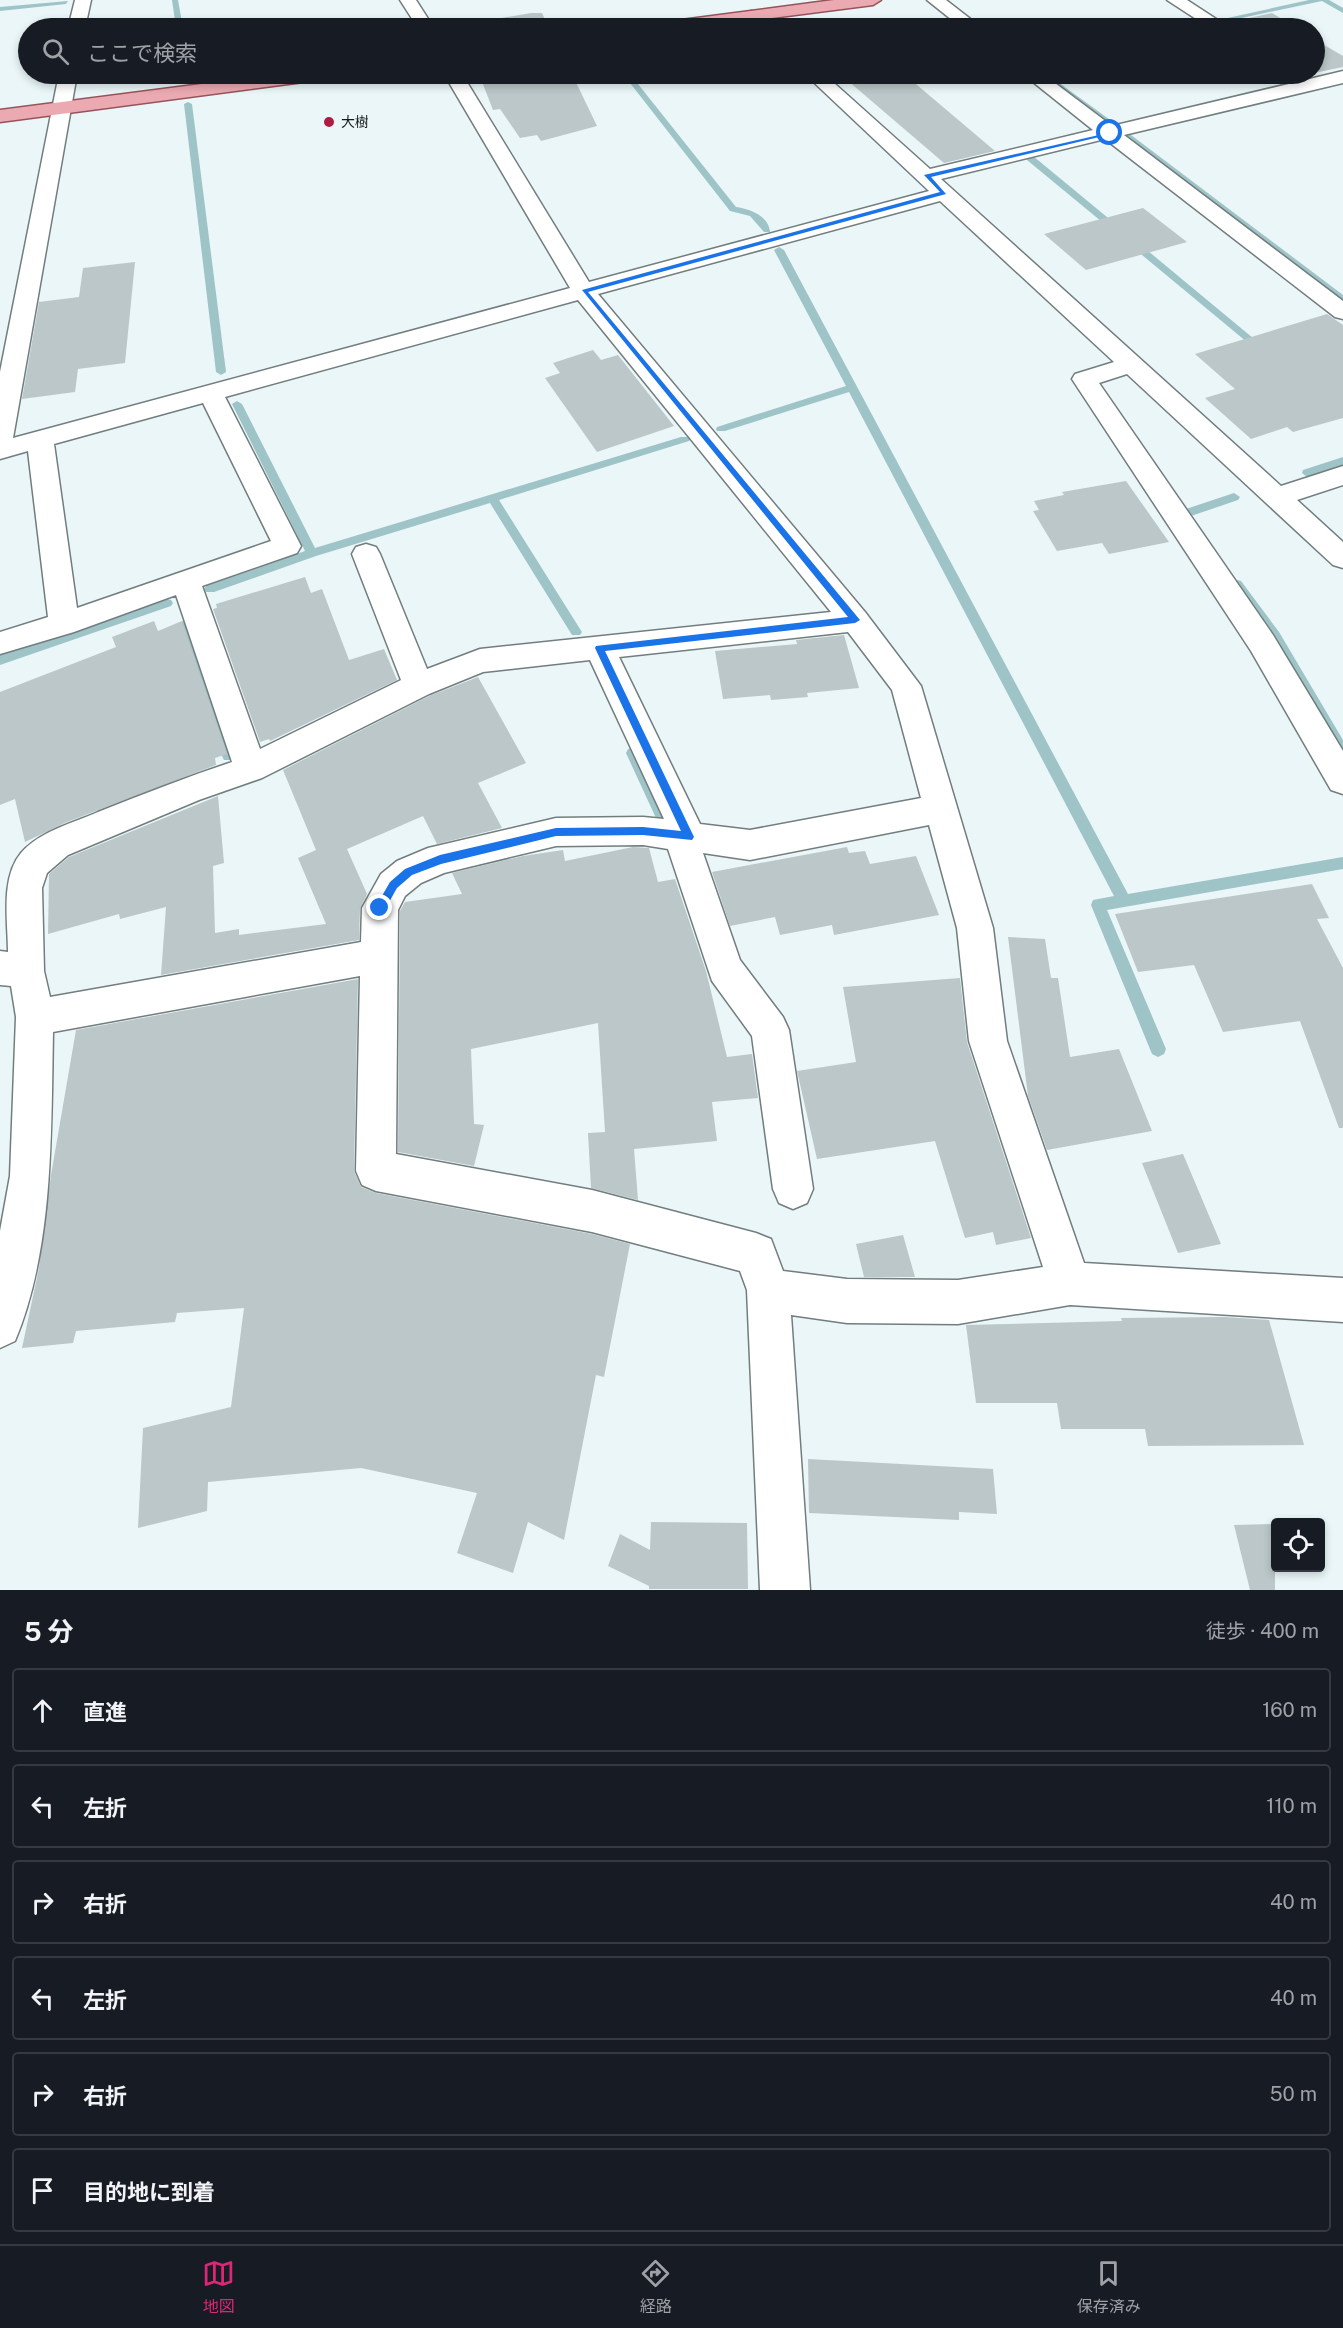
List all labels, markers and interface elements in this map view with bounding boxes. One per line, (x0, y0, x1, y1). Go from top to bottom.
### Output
search box (18, 18, 1325, 84)
icon: search (39, 35, 72, 68)
text: ここで検索 (87, 40, 197, 66)
place label: 大樹 (341, 114, 369, 130)
marker: 大樹 (322, 115, 336, 129)
route start (1096, 119, 1122, 145)
route end (366, 894, 392, 920)
map controls (1271, 1518, 1325, 1572)
button: locate (1271, 1518, 1325, 1572)
text: 5 分 (24, 1616, 73, 1647)
text: 徒歩 · 400 m (1206, 1619, 1319, 1643)
icon: ahead (26, 1694, 59, 1727)
text: 160 m (1262, 1698, 1317, 1722)
text: 直進 (83, 1699, 127, 1725)
icon: left (26, 1790, 59, 1823)
text: 110 m (1266, 1794, 1317, 1818)
text: 左折 (83, 1795, 127, 1821)
icon: right (26, 1886, 59, 1919)
text: 40 m (1270, 1890, 1317, 1914)
text: 右折 (83, 1891, 127, 1917)
icon: left (26, 1982, 59, 2015)
text: 40 m (1270, 1986, 1317, 2010)
text: 左折 (83, 1987, 127, 2013)
icon: right (26, 2078, 59, 2111)
text: 50 m (1270, 2082, 1317, 2106)
text: 右折 (83, 2083, 127, 2109)
icon: arrive (26, 2174, 59, 2207)
text: 目的地に到着 (83, 2179, 215, 2205)
tab: 地図 (202, 2257, 235, 2317)
tab: 経路 (639, 2257, 672, 2317)
tab: 保存済み (1077, 2257, 1141, 2317)

